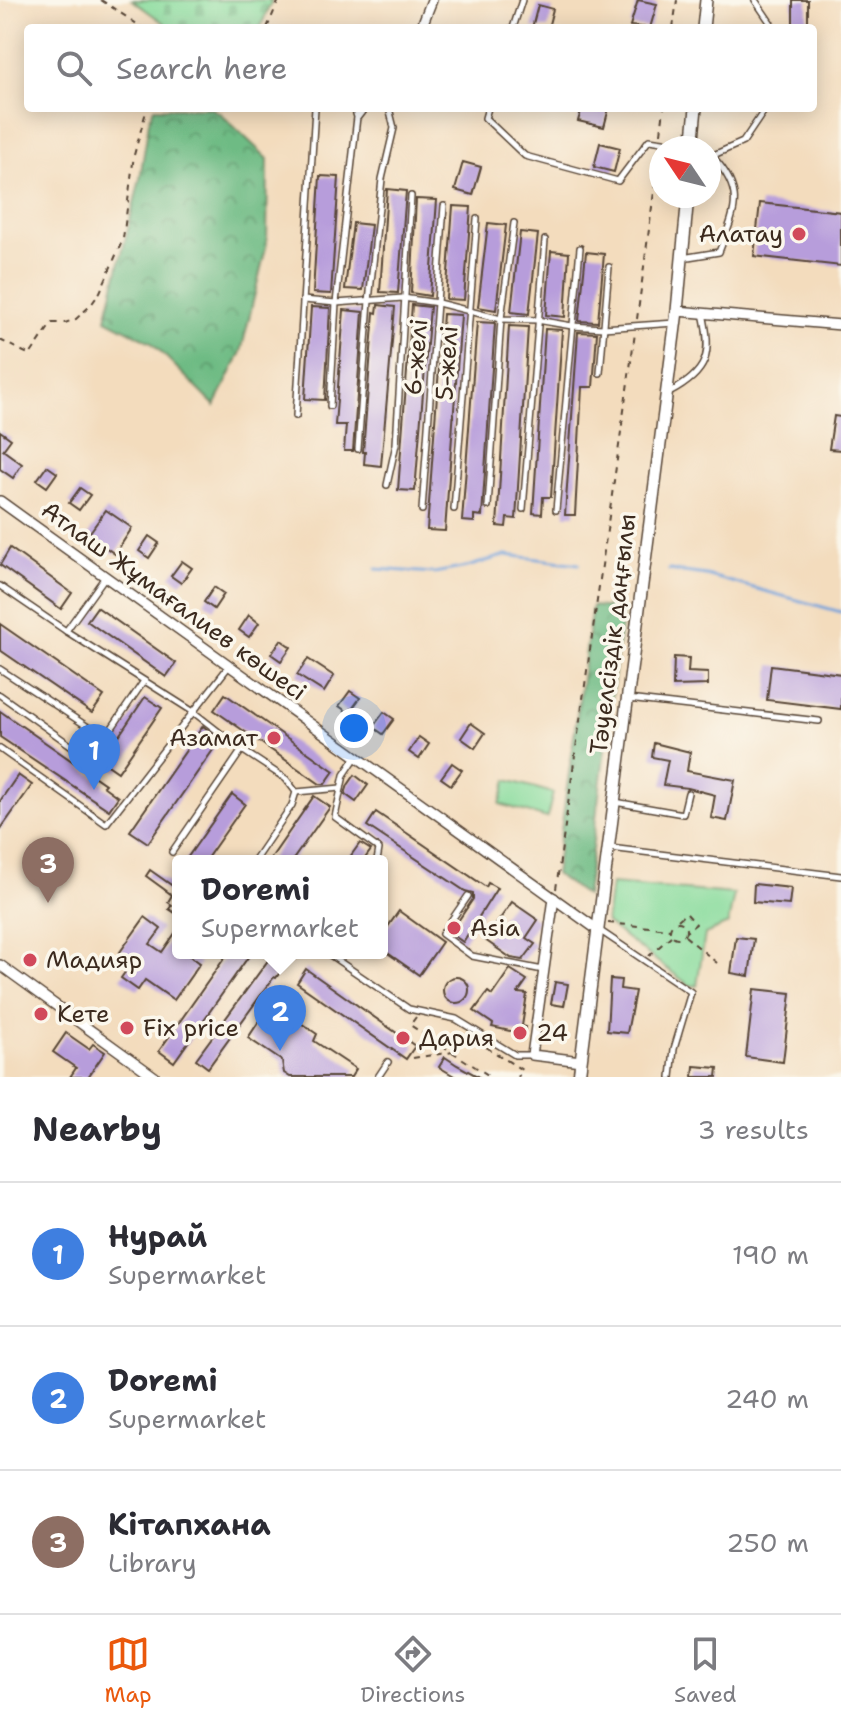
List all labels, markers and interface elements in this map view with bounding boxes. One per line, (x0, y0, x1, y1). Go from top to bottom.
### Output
search box (24, 24, 817, 112)
icon: search (52, 46, 96, 90)
text: Search here (116, 48, 287, 89)
north arrow (649, 136, 721, 208)
place label: Алатау (699, 218, 783, 250)
marker: Алатау (790, 225, 808, 243)
street label: 6-желі (397, 317, 435, 397)
street label: 5-желі (428, 325, 466, 401)
street label: Атлаш Жұмағалиев көшесі (35, 494, 313, 708)
street label: Тәуелсіздік даңғылы (582, 512, 644, 756)
your location (334, 708, 374, 748)
place label: Азамат (169, 722, 259, 754)
pin: 1 (68, 724, 120, 790)
marker: Азамат (265, 729, 283, 747)
pin: 3 (22, 837, 74, 903)
popup (172, 855, 388, 959)
text: Doremi (201, 869, 310, 910)
text: Supermarket (201, 910, 359, 945)
place label: Asia (470, 912, 520, 944)
marker: Asia (445, 919, 463, 937)
place label: Мадияр (46, 944, 142, 976)
marker: Мадияр (21, 951, 39, 969)
pin: 2 (254, 985, 306, 1051)
place label: Кете (57, 998, 110, 1030)
marker: Кете (32, 1005, 50, 1023)
place label: Fix price (143, 1012, 239, 1044)
place label: 24 (536, 1017, 568, 1049)
marker: Fix price (118, 1019, 136, 1037)
place label: Дария (419, 1022, 494, 1054)
marker: 24 (511, 1024, 529, 1042)
marker: Дария (394, 1029, 412, 1047)
text: Nearby (32, 1106, 162, 1152)
text: 3 results (697, 1112, 809, 1147)
text: Нурай (108, 1216, 207, 1257)
text: 1 (52, 1237, 64, 1272)
text: 190 m (732, 1237, 809, 1272)
text: Supermarket (108, 1257, 266, 1292)
text: Doremi (108, 1360, 218, 1401)
text: 2 (49, 1381, 67, 1416)
text: 240 m (725, 1381, 809, 1416)
text: Supermarket (108, 1401, 266, 1436)
text: Кітапxана (108, 1504, 271, 1545)
text: 3 (49, 1525, 67, 1560)
text: 250 m (726, 1525, 809, 1560)
text: Library (108, 1545, 197, 1580)
tab: Map (104, 1632, 152, 1709)
tab: Directions (360, 1632, 465, 1709)
tab: Saved (674, 1632, 737, 1709)

